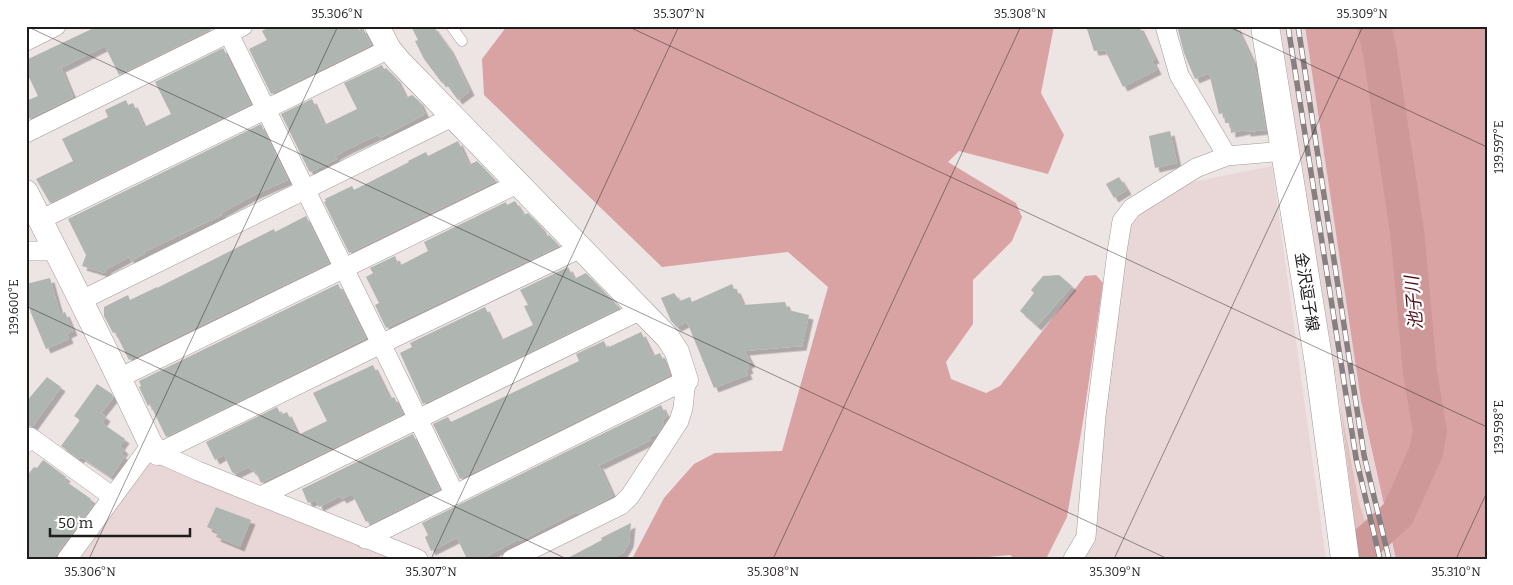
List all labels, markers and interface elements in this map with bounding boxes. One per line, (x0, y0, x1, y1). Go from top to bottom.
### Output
text: 35.306°N (311, 7, 363, 21)
text: 35.307°N (653, 7, 705, 21)
text: 35.308°N (994, 7, 1047, 21)
text: 35.309°N (1336, 7, 1388, 21)
text: 139.597°E (1492, 121, 1506, 173)
street label: 金沢逗子線 (1291, 251, 1323, 333)
water label: 池子川 (1401, 273, 1427, 331)
text: 139.600°E (7, 279, 21, 335)
text: 139.598°E (1492, 400, 1506, 454)
scale bar (50, 505, 190, 537)
text: 50 m (58, 514, 94, 532)
text: 35.306°N (64, 565, 116, 579)
text: 35.307°N (405, 565, 457, 579)
text: 35.308°N (747, 565, 800, 579)
text: 35.309°N (1089, 565, 1141, 579)
text: 35.310°N (1431, 565, 1481, 579)

